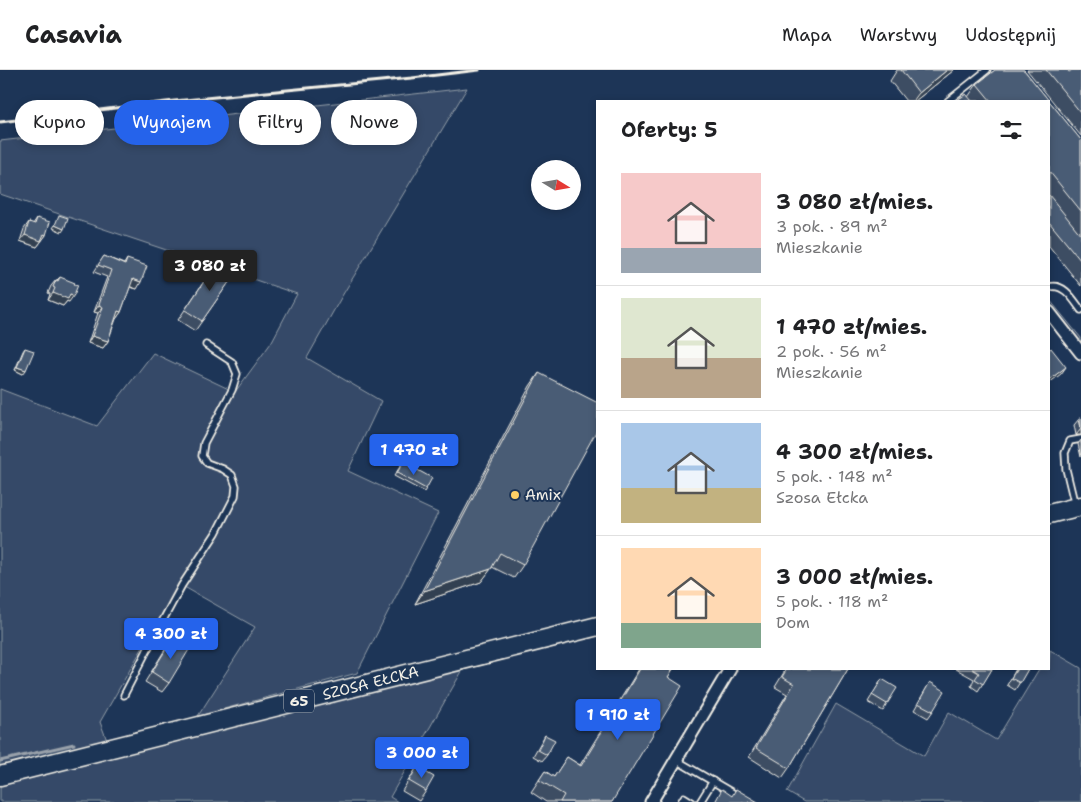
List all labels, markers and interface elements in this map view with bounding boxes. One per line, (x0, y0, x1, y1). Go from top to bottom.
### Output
text: Casavia (25, 19, 122, 51)
text: Mapa (782, 23, 832, 47)
text: Warstwy (860, 23, 937, 47)
text: Udostępnij (965, 23, 1056, 47)
chip: Kupno (15, 100, 104, 145)
chip: Wynajem (114, 100, 229, 145)
chip: Filtry (239, 100, 321, 145)
chip: Nowe (331, 100, 417, 145)
text: Oferty: 5 (621, 116, 717, 144)
icon: filters (997, 116, 1025, 144)
north arrow (531, 160, 581, 210)
map controls (531, 160, 581, 210)
text: 3 080 zł/mies. (776, 188, 933, 216)
icon: home (661, 193, 721, 253)
text: 3 pok. · 89 m² (776, 216, 888, 237)
text: Mieszkanie (776, 237, 863, 258)
pin: 3 080 zł (158, 250, 262, 292)
text: 3 080 zł (174, 255, 246, 276)
text: 1 470 zł/mies. (776, 313, 927, 341)
icon: home (661, 318, 721, 378)
text: 2 pok. · 56 m² (776, 341, 887, 362)
text: Mieszkanie (776, 362, 863, 383)
pin: 1 470 zł (362, 434, 466, 476)
text: 4 300 zł/mies. (776, 438, 933, 466)
text: 1 470 zł (380, 439, 448, 460)
icon: home (661, 443, 721, 503)
text: 5 pok. · 148 m² (776, 466, 893, 487)
place label: Amix (525, 485, 561, 505)
text: Szosa Ełcka (776, 487, 868, 508)
marker: Amix (509, 489, 521, 501)
text: 3 000 zł/mies. (776, 563, 933, 591)
icon: home (661, 568, 721, 628)
text: 5 pok. · 118 m² (776, 591, 888, 612)
text: Dom (776, 612, 810, 633)
pin: 4 300 zł (119, 618, 223, 660)
text: 4 300 zł (135, 623, 207, 644)
street label: SZOSA EŁCKA (320, 661, 421, 705)
road number: 65 (284, 690, 314, 712)
pin: 1 910 zł (566, 698, 670, 741)
text: 1 910 zł (586, 704, 650, 725)
pin: 3 000 zł (370, 736, 474, 779)
text: 3 000 zł (386, 742, 458, 763)

